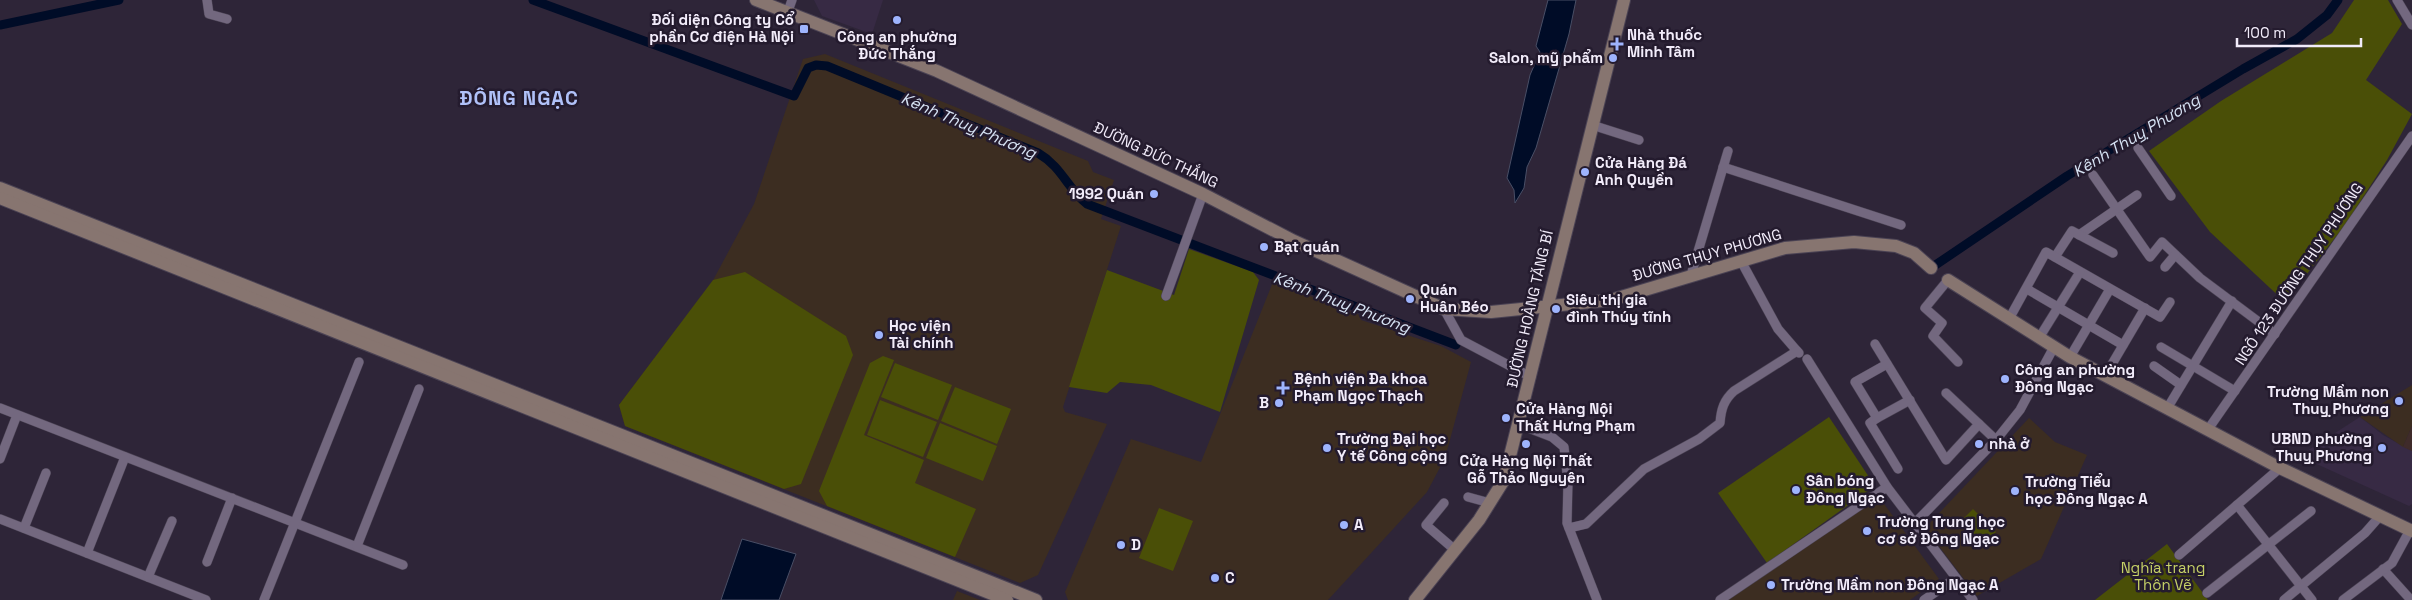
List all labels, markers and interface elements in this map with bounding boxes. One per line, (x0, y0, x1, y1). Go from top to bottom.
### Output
place label: Đối diện Công ty Cổ phần Cơ điện Hà Nội (649, 10, 795, 46)
marker: Công an phường Đức Thắng (891, 14, 903, 26)
scale bar (2237, 15, 2361, 47)
marker: Đối diện Công ty Cổ phần Cơ điện Hà Nội (798, 23, 810, 35)
text: 100 m (2244, 23, 2286, 42)
place label: Nhà thuốc Minh Tâm (1627, 25, 1702, 61)
place label: Công an phường Đức Thắng (837, 27, 957, 63)
marker: Nhà thuốc Minh Tâm (1611, 38, 1623, 50)
place label: Salon, mỹ phẩm (1489, 48, 1603, 67)
marker: Salon, mỹ phẩm (1607, 52, 1619, 64)
district label: ĐÔNG NGẠC (459, 85, 579, 111)
water label: Kênh Thuỵ Phương (898, 88, 1040, 164)
water label: Kênh Thuỵ Phương (2069, 89, 2204, 182)
street label: ĐƯỜNG ĐỨC THẮNG (1091, 116, 1222, 192)
place label: Cửa Hàng Đá Anh Quyền (1595, 153, 1687, 189)
marker: Cửa Hàng Đá Anh Quyền (1579, 166, 1591, 178)
street label: NGÕ 123 ĐƯỜNG THỤY PHƯƠNG (2230, 179, 2367, 369)
place label: 1992 Quán (1069, 184, 1144, 203)
marker: 1992 Quán (1148, 188, 1160, 200)
street label: ĐƯỜNG THỤY PHƯƠNG (1630, 224, 1784, 285)
street label: ĐƯỜNG HOÀNG TĂNG BÍ (1502, 228, 1557, 389)
place label: Bạt quán (1274, 237, 1339, 256)
marker: Bạt quán (1258, 241, 1270, 253)
water label: Kênh Thuỵ Phương (1271, 267, 1414, 338)
place label: Quán Huân Béo (1420, 280, 1489, 316)
place label: Siêu thị gia đình Thúy tĩnh (1566, 290, 1671, 326)
marker: Quán Huân Béo (1404, 293, 1416, 305)
marker: Siêu thị gia đình Thúy tĩnh (1550, 303, 1562, 315)
place label: Học viện Tài chính (889, 316, 954, 352)
marker: Học viện Tài chính (873, 329, 885, 341)
place label: Công an phường Đông Ngạc (2015, 360, 2135, 396)
place label: Bệnh viện Đa khoa Phạm Ngọc Thạch (1294, 369, 1427, 405)
marker: Công an phường Đông Ngạc (1999, 373, 2011, 385)
marker: Bệnh viện Đa khoa Phạm Ngọc Thạch (1276, 381, 1290, 395)
place label: Trường Mầm non Thuỵ Phương (2267, 382, 2389, 418)
place label: B (1259, 393, 1269, 412)
marker: Trường Mầm non Thuỵ Phương (2393, 395, 2405, 407)
marker: B (1273, 397, 1285, 409)
place label: Cửa Hàng Nội Thất Hưng Phạm (1516, 399, 1635, 435)
marker: Cửa Hàng Nội Thất Hưng Phạm (1500, 412, 1512, 424)
place label: Trường Đại học Y tế Công cộng (1337, 429, 1447, 465)
place label: UBND phường Thuỵ Phương (2271, 429, 2372, 465)
place label: nhà ở (1989, 434, 2030, 453)
marker: Cửa Hàng Nội Thất Gỗ Thảo Nguyên (1520, 438, 1532, 450)
marker: nhà ở (1973, 438, 1985, 450)
marker: Trường Đại học Y tế Công cộng (1321, 442, 1333, 454)
marker: UBND phường Thuỵ Phương (2376, 442, 2388, 454)
place label: Cửa Hàng Nội Thất Gỗ Thảo Nguyên (1460, 451, 1593, 487)
place label: Sân bóng Đông Ngạc (1806, 471, 1885, 507)
place label: Trường Tiểu học Đông Ngạc A (2025, 472, 2148, 508)
marker: Sân bóng Đông Ngạc (1790, 484, 1802, 496)
marker: Trường Tiểu học Đông Ngạc A (2009, 485, 2021, 497)
place label: Trường Trung học cơ sở Đông Ngạc (1877, 512, 2005, 548)
place label: A (1354, 515, 1364, 534)
marker: A (1338, 519, 1350, 531)
marker: Trường Trung học cơ sở Đông Ngạc (1861, 525, 1873, 537)
place label: D (1131, 535, 1141, 554)
marker: D (1115, 539, 1127, 551)
park label: Nghĩa trang Thôn Vẽ (2121, 558, 2205, 594)
place label: C (1225, 568, 1235, 587)
marker: C (1209, 572, 1221, 584)
place label: Trường Mầm non Đông Ngạc A (1781, 575, 1999, 594)
marker: Trường Mầm non Đông Ngạc A (1765, 579, 1777, 591)

